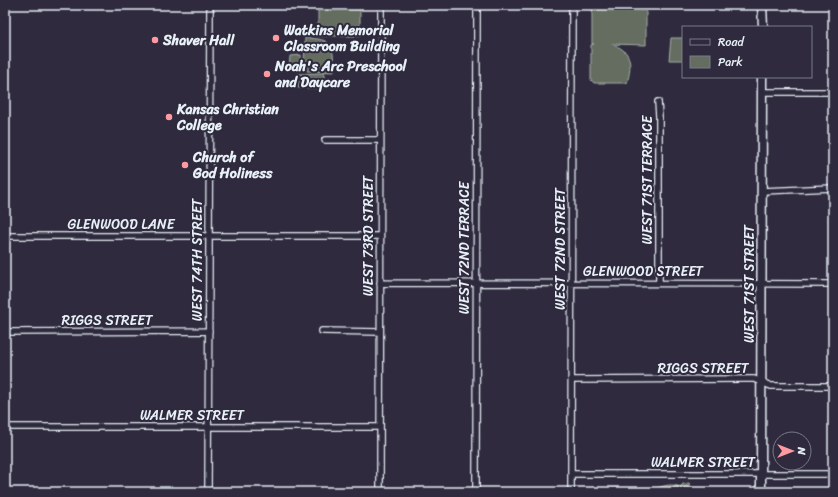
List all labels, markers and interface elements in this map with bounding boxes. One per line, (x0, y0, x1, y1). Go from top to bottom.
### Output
place label: Watkins Memorial Classroom Building (283, 18, 400, 59)
legend (682, 26, 812, 78)
place label: Shaver Hall (162, 28, 235, 53)
text: Road (718, 31, 745, 53)
marker: Watkins Memorial Classroom Building (271, 33, 281, 43)
marker: Shaver Hall (150, 35, 160, 45)
text: Park (718, 51, 743, 73)
place label: Noah's Arc Preschool and Daycare (274, 54, 408, 95)
marker: Noah's Arc Preschool and Daycare (262, 69, 272, 79)
place label: Kansas Christian College (176, 97, 279, 138)
marker: Kansas Christian College (164, 112, 174, 122)
street label: WEST 71ST TERRACE (635, 114, 660, 244)
place label: Church of God Holiness (192, 145, 273, 186)
marker: Church of God Holiness (180, 160, 190, 170)
street label: WEST 73RD STREET (356, 175, 381, 296)
street label: WEST 72ND TERRACE (452, 180, 477, 314)
street label: WEST 72ND STREET (548, 187, 573, 310)
street label: WEST 74TH STREET (185, 198, 210, 321)
street label: GLENWOOD LANE (68, 212, 176, 237)
street label: WEST 71ST STREET (737, 224, 762, 343)
street label: GLENWOOD STREET (583, 259, 704, 284)
street label: RIGGS STREET (61, 308, 154, 333)
street label: RIGGS STREET (657, 356, 750, 381)
street label: WALMER STREET (140, 403, 245, 428)
north arrow (772, 431, 812, 471)
text: N (792, 446, 811, 455)
street label: WALMER STREET (651, 450, 756, 475)

